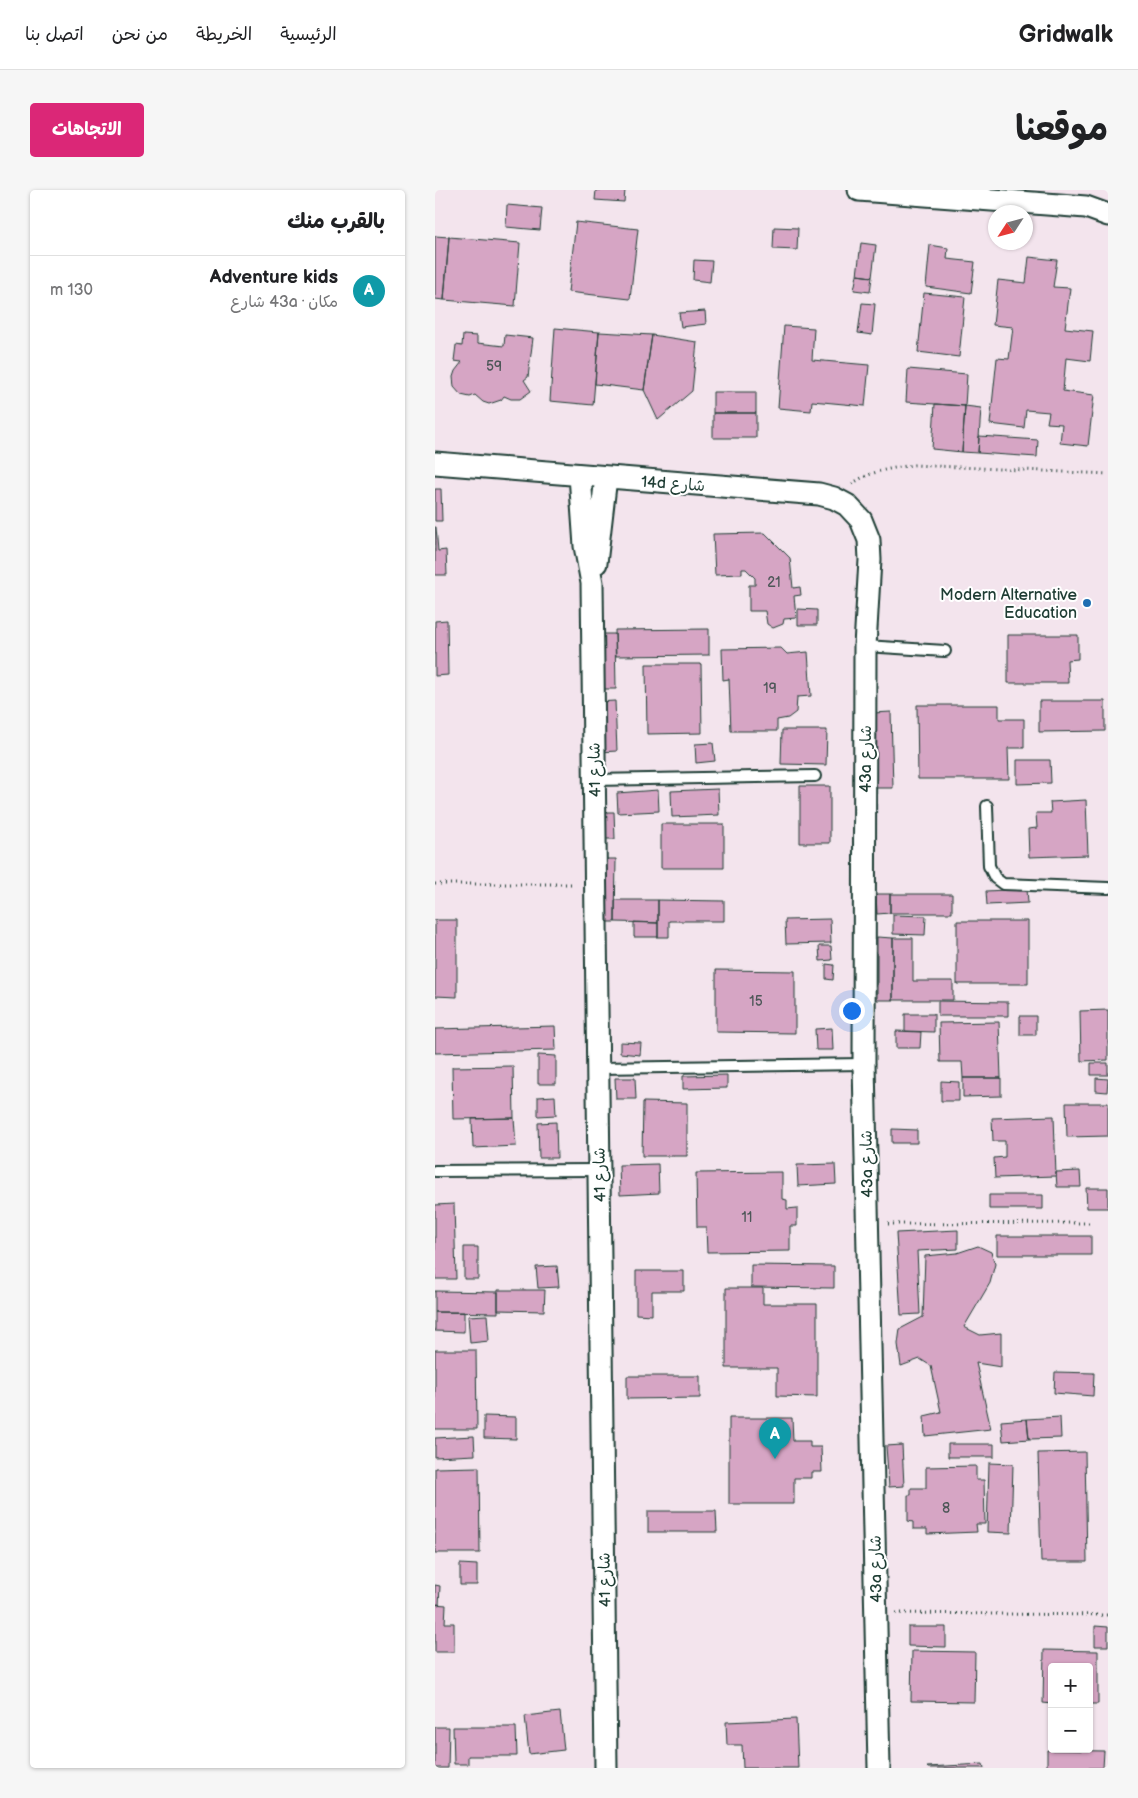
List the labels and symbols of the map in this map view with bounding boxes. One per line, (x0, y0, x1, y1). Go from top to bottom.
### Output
north arrow (988, 205, 1033, 250)
house number: 59 (486, 358, 502, 375)
street label: 14d شارع (640, 473, 706, 497)
house number: 21 (767, 574, 781, 591)
place label: Modern Alternative Education (940, 586, 1078, 623)
marker: Modern Alternative Education (1081, 597, 1093, 609)
house number: 19 (763, 680, 777, 697)
street label: 43a شارع (857, 725, 877, 793)
street label: شارع 41 (586, 742, 606, 798)
house number: 15 (749, 993, 763, 1010)
your location (839, 998, 865, 1024)
street label: 43a شارع (857, 1130, 879, 1198)
street label: شارع 41 (591, 1147, 611, 1203)
house number: 11 (742, 1209, 752, 1226)
pin: A (759, 1418, 791, 1459)
house number: 8 (942, 1500, 950, 1517)
street label: 43a شارع (866, 1535, 888, 1603)
street label: شارع 41 (596, 1552, 616, 1608)

